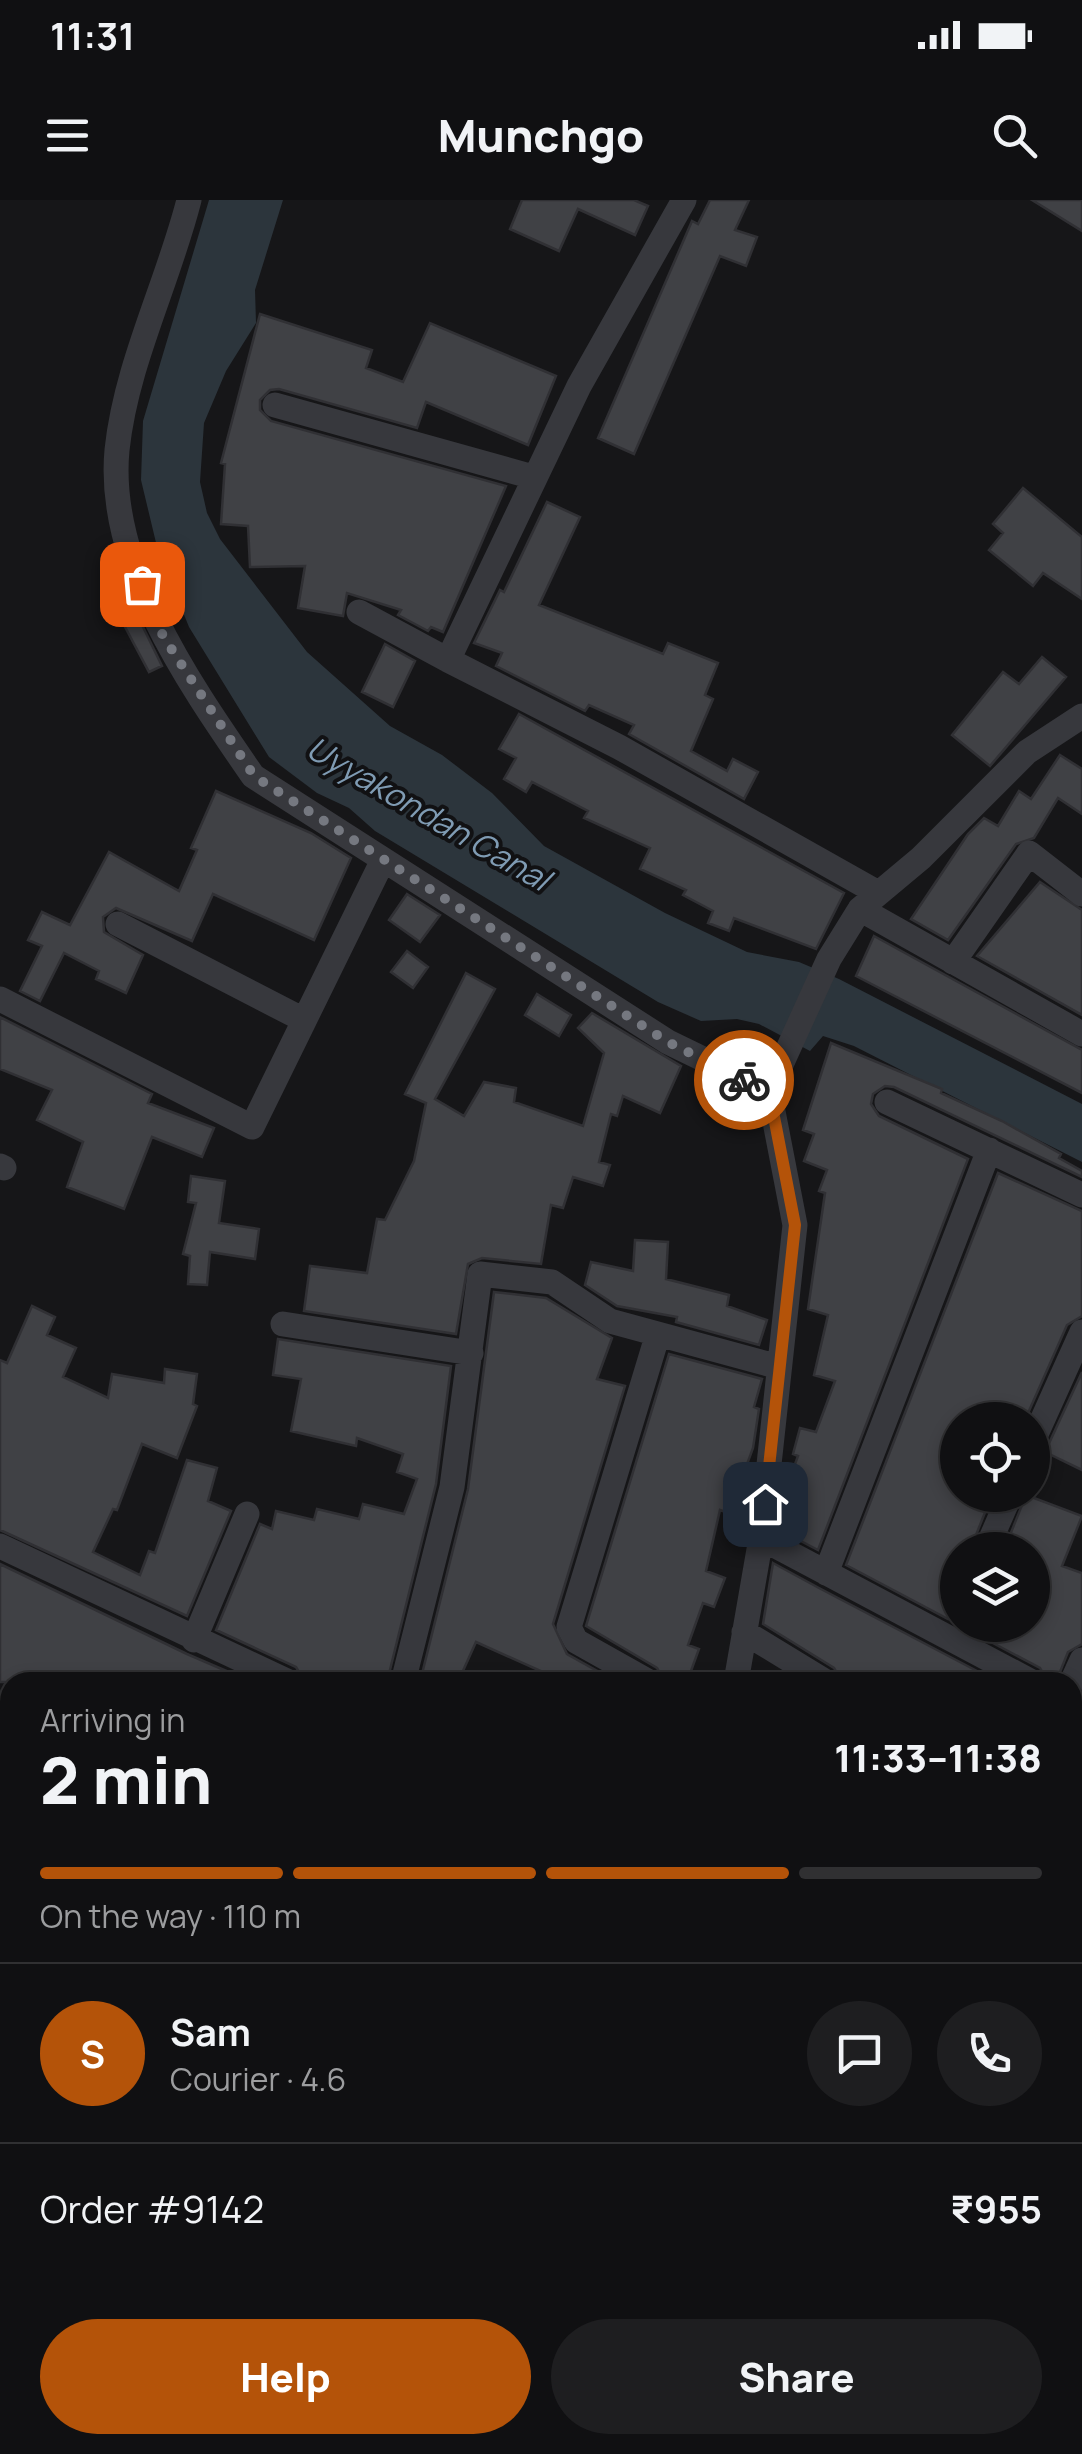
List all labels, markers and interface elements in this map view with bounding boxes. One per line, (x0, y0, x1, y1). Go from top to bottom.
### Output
text: 11:31 (50, 9, 135, 61)
text: Munchgo (438, 104, 644, 166)
icon: menu (40, 108, 95, 163)
icon: search (987, 108, 1042, 163)
pin (100, 542, 185, 627)
icon: bag (115, 557, 170, 612)
water label: Uyyakondan Canal (299, 726, 561, 902)
courier (694, 1030, 794, 1130)
icon: bike (717, 1053, 772, 1108)
map controls (940, 1402, 1050, 1642)
button: locate (940, 1402, 1050, 1512)
pin (723, 1462, 808, 1547)
icon: home (738, 1477, 793, 1532)
button: layers (940, 1532, 1050, 1642)
text: Arriving in (40, 1698, 185, 1742)
text: 11:33–11:38 (834, 1731, 1042, 1783)
text: 2 min (40, 1735, 212, 1824)
text: On the way · 110 m (40, 1894, 301, 1938)
button: chat (807, 2001, 912, 2106)
button: phone (937, 2001, 1042, 2106)
text: Sam (170, 2005, 251, 2057)
text: S (80, 2027, 105, 2079)
text: Courier · 4.6 (170, 2057, 346, 2101)
text: Order #9142 (40, 2182, 264, 2234)
text: ₹955 (950, 2182, 1042, 2234)
button: Help (40, 2319, 531, 2434)
button: Share (551, 2319, 1042, 2434)

